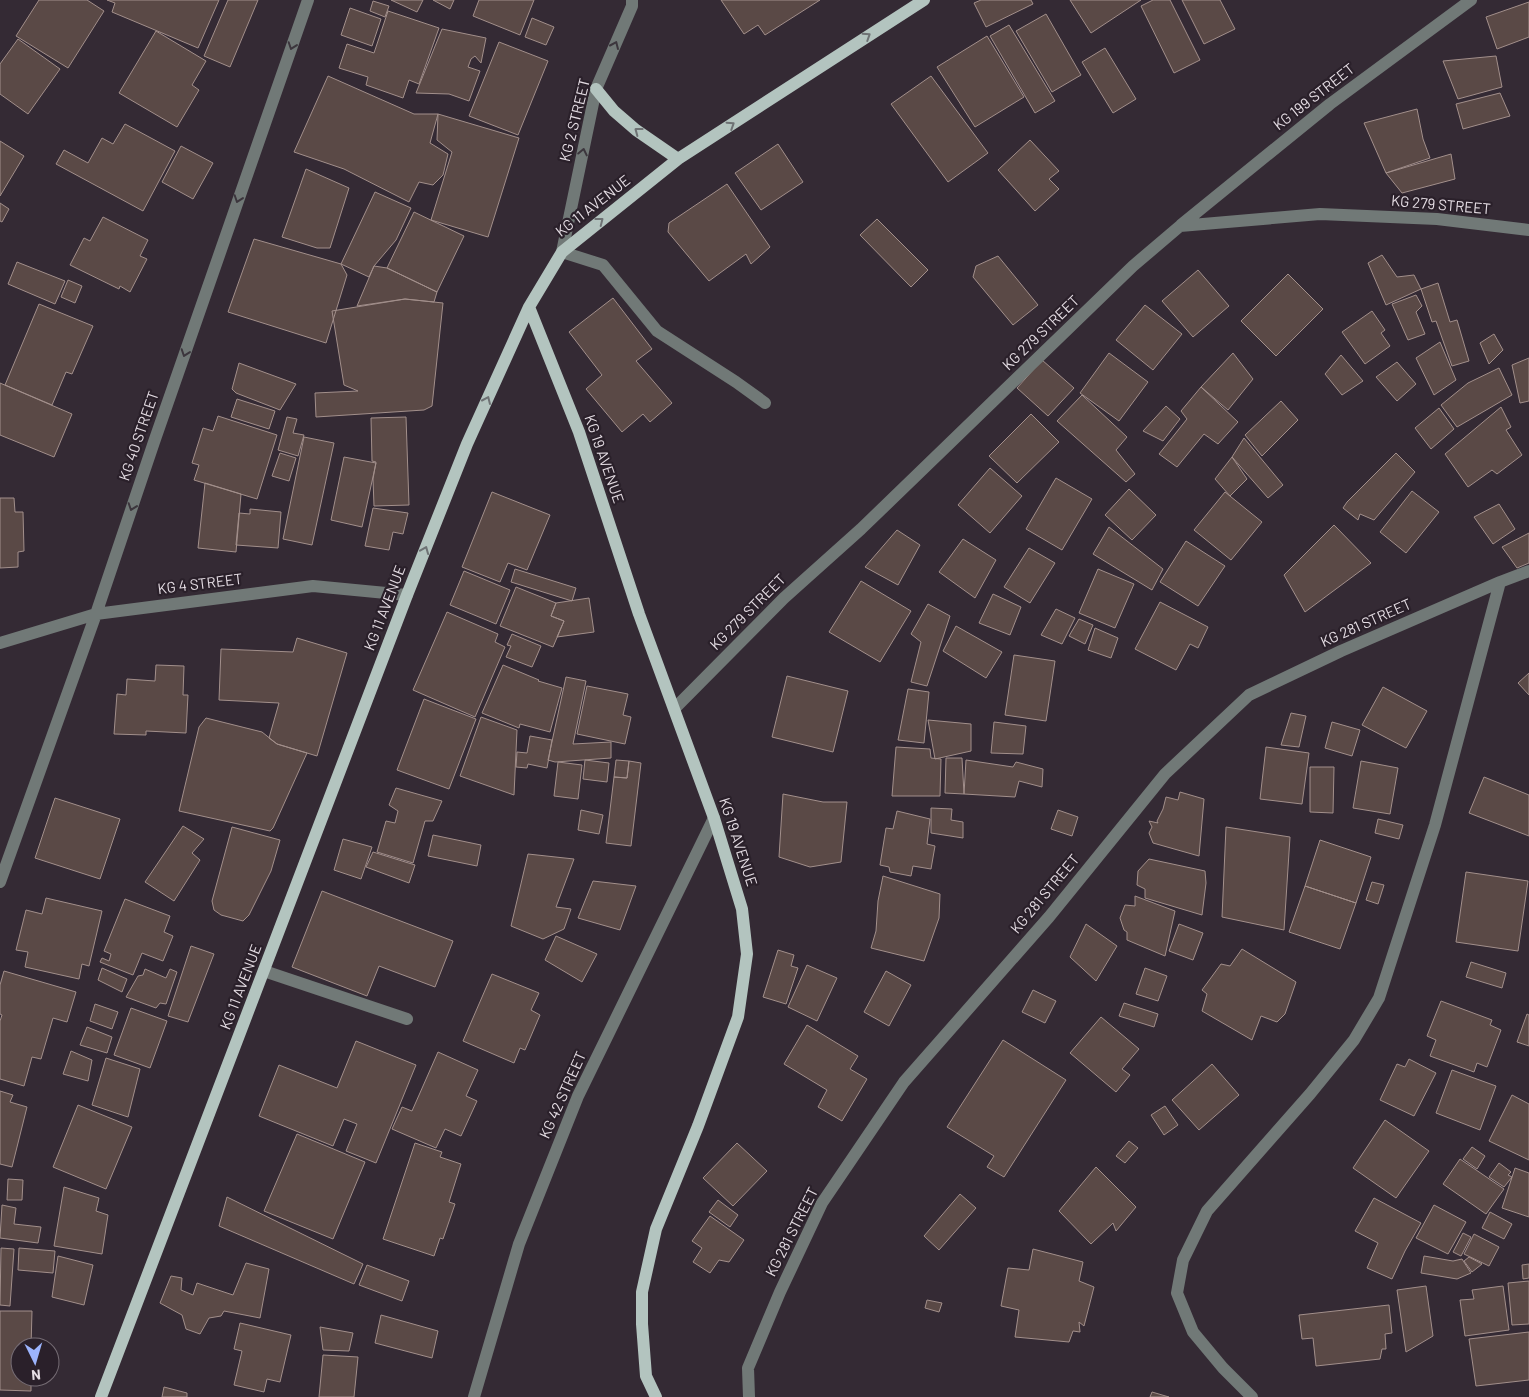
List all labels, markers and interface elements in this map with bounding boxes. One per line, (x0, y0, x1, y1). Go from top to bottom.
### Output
one-way arrow (862, 33, 871, 43)
one-way arrow (288, 41, 298, 50)
one-way arrow (609, 41, 620, 50)
street label: KG 199 STREET (1269, 59, 1358, 133)
street label: KG 2 STREET (555, 76, 593, 163)
one-way arrow (725, 122, 735, 131)
one-way arrow (635, 129, 644, 137)
one-way arrow (577, 148, 587, 157)
street label: KG 11 AVENUE (551, 170, 633, 240)
street label: KG 279 STREET (1391, 191, 1492, 217)
one-way arrow (234, 195, 244, 203)
one-way arrow (594, 219, 603, 227)
street label: KG 279 STREET (998, 291, 1083, 373)
one-way arrow (181, 348, 191, 357)
street label: KG 40 STREET (114, 388, 162, 483)
one-way arrow (481, 396, 492, 405)
street label: KG 19 AVENUE (581, 412, 628, 505)
one-way arrow (128, 502, 138, 510)
one-way arrow (419, 546, 429, 555)
street label: KG 11 AVENUE (360, 563, 409, 653)
street label: KG 4 STREET (156, 569, 243, 597)
street label: KG 279 STREET (706, 570, 789, 653)
street label: KG 281 STREET (1317, 594, 1414, 650)
street label: KG 19 AVENUE (716, 795, 762, 888)
street label: KG 281 STREET (1006, 850, 1083, 937)
street label: KG 11 AVENUE (216, 942, 265, 1032)
street label: KG 42 STREET (535, 1048, 589, 1141)
street label: KG 281 STREET (761, 1184, 821, 1279)
north arrow (10, 1337, 60, 1387)
text: N (31, 1367, 42, 1384)

